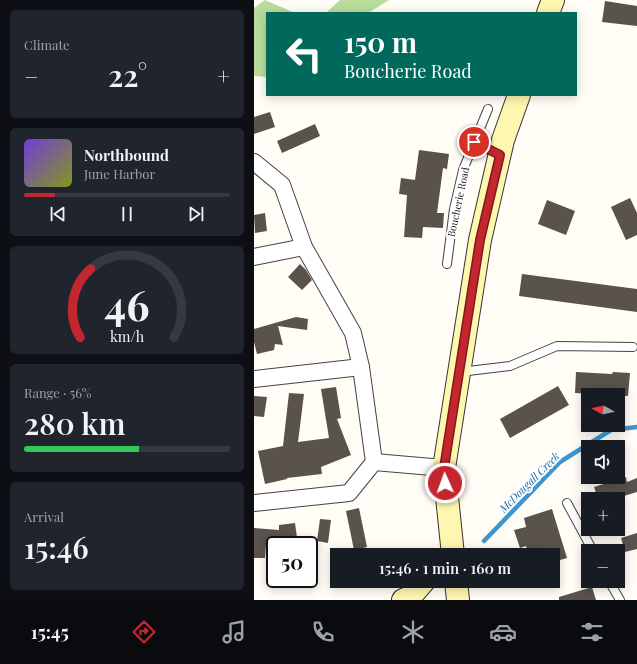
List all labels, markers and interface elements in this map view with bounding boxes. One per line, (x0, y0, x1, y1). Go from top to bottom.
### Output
text: 150 m (344, 23, 417, 60)
icon: left (278, 28, 330, 80)
text: Climate (24, 36, 70, 53)
text: 22° (108, 55, 147, 95)
text: Boucherie Road (344, 59, 472, 83)
text: − (24, 61, 38, 91)
text: + (217, 61, 230, 91)
pin (457, 125, 491, 159)
icon: arrive (463, 131, 485, 153)
text: Northbound (84, 145, 169, 165)
text: June Harbor (84, 165, 155, 182)
street label: Boucherie Road (444, 166, 472, 238)
icon: previous (47, 203, 69, 225)
icon: pause (116, 203, 138, 225)
icon: next (185, 203, 207, 225)
text: 46 (104, 276, 150, 331)
text: km/h (110, 327, 145, 346)
text: Range · 56% (24, 384, 92, 401)
north arrow (581, 388, 625, 432)
map controls (581, 388, 625, 588)
text: 280 km (24, 403, 125, 443)
button: sound (581, 440, 625, 484)
water label: McDougall Creek (495, 448, 563, 516)
position arrow (424, 462, 466, 504)
button: + (581, 492, 625, 536)
text: Arrival (24, 508, 64, 525)
text: 15:46 (24, 527, 89, 567)
speed limit sign: 50 (266, 536, 318, 588)
button: − (581, 544, 625, 588)
text: 15:46 · 1 min · 160 m (379, 558, 511, 578)
icon: directions (130, 618, 158, 646)
icon: music (220, 618, 248, 646)
icon: phone (309, 618, 337, 646)
icon: climate (399, 618, 427, 646)
icon: car (489, 618, 517, 646)
icon: filters (578, 618, 606, 646)
text: 15:45 (31, 620, 69, 644)

